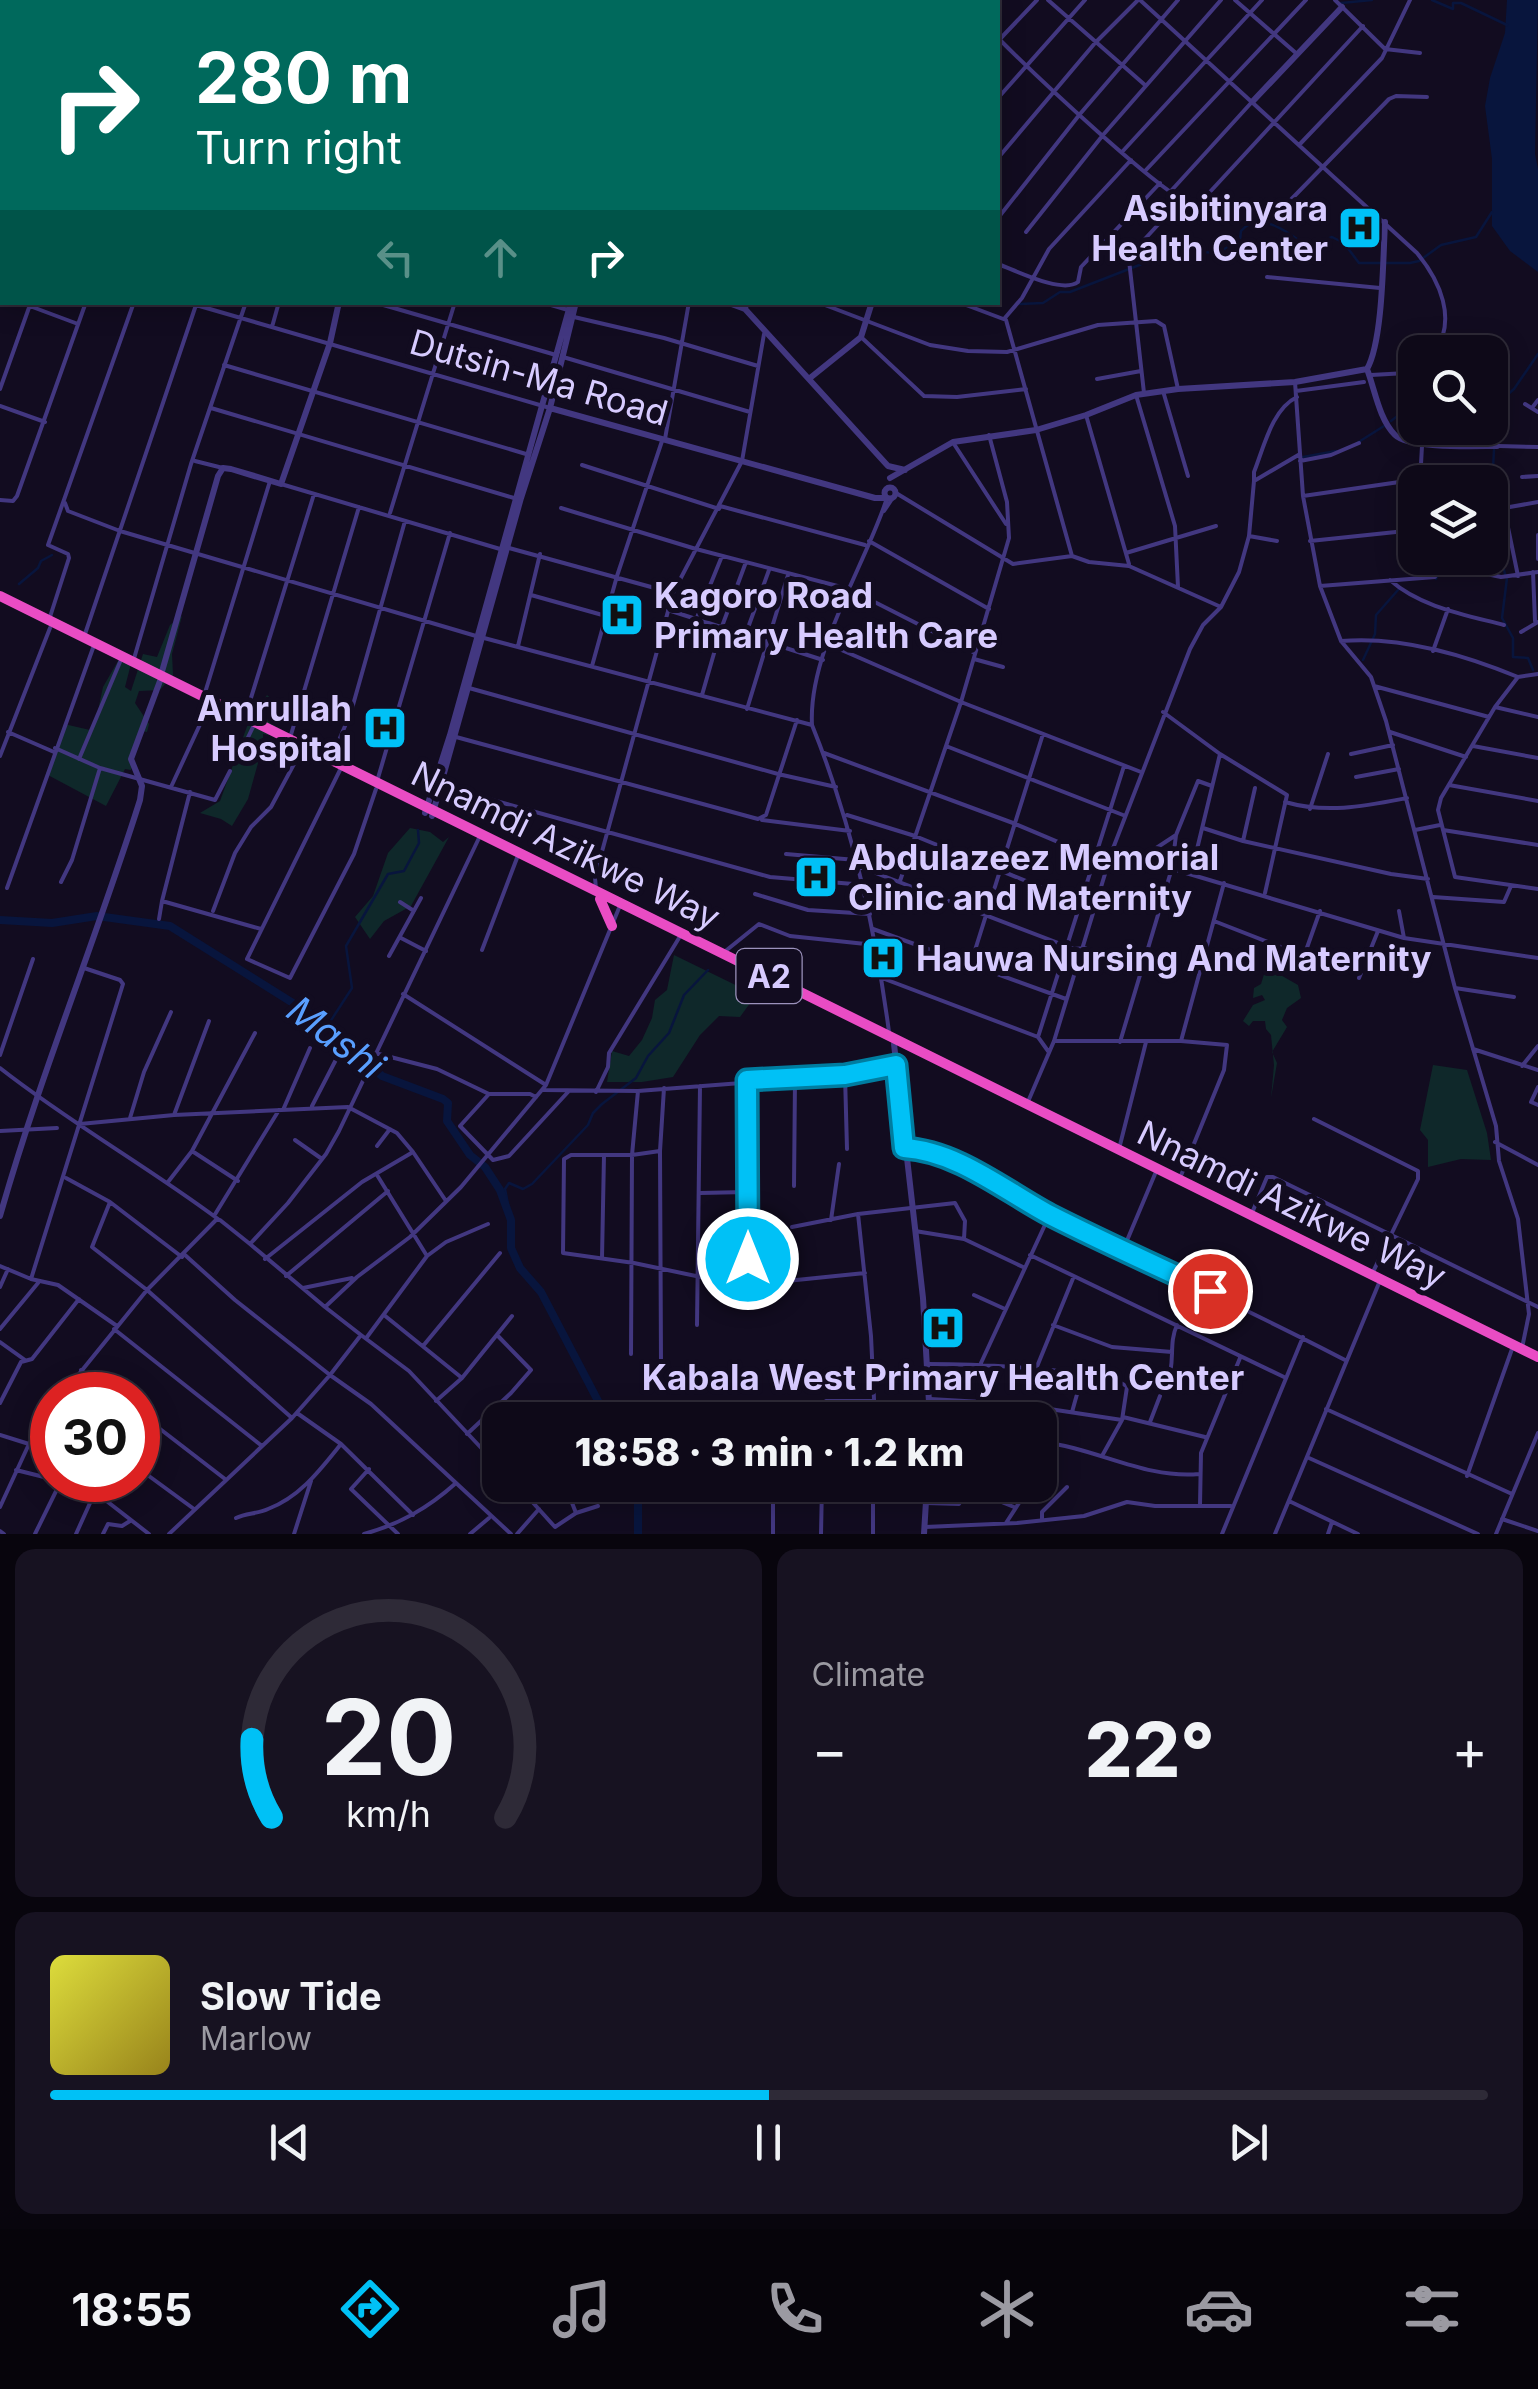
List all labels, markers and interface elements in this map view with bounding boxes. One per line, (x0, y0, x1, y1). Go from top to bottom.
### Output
text: 280 m (195, 35, 412, 120)
icon: right (30, 40, 160, 170)
text: Turn right (195, 120, 402, 175)
place label: Asibitinyara Health Center (1091, 187, 1328, 269)
hospital icon: Asibitinyara Health Center (1337, 205, 1383, 251)
icon: left (368, 230, 423, 285)
icon: ahead (473, 230, 528, 285)
icon: right (578, 230, 633, 285)
street label: Dutsin-Ma Road (405, 320, 673, 434)
map controls (1398, 335, 1508, 575)
button: search (1398, 335, 1508, 445)
button: layers (1398, 465, 1508, 575)
place label: Kagoro Road Primary Health Care (654, 574, 998, 656)
hospital icon: Kagoro Road Primary Health Care (599, 592, 645, 638)
place label: Amrullah Hospital (197, 687, 352, 769)
hospital icon: Amrullah Hospital (362, 705, 408, 751)
street label: Nnamdi Azikwe Way (405, 752, 727, 938)
place label: Abdulazeez Memorial Clinic and Maternity (848, 836, 1219, 918)
hospital icon: Abdulazeez Memorial Clinic and Maternity (793, 854, 839, 900)
hospital icon: Hauwa Nursing And Maternity (860, 935, 906, 981)
place label: Hauwa Nursing And Maternity (916, 937, 1432, 979)
road number: A2 (736, 949, 802, 1003)
water label: Mashi (278, 986, 394, 1089)
street label: Nnamdi Azikwe Way (1131, 1111, 1453, 1297)
position arrow (696, 1207, 800, 1311)
pin (1168, 1249, 1253, 1334)
icon: arrive (1183, 1264, 1238, 1319)
hospital icon: Kabala West Primary Health Center (920, 1305, 966, 1351)
place label: Kabala West Primary Health Center (642, 1356, 1244, 1398)
speed limit sign: 30 (30, 1372, 160, 1502)
text: 18:58 · 3 min · 1.2 km (575, 1429, 964, 1475)
text: Climate (812, 1655, 925, 1694)
text: 20 (320, 1674, 456, 1800)
text: 22° (1085, 1704, 1215, 1795)
text: − (812, 1717, 848, 1783)
text: + (1452, 1717, 1488, 1783)
text: km/h (346, 1792, 431, 1836)
text: Slow Tide (200, 1973, 382, 2019)
text: Marlow (200, 2019, 312, 2058)
icon: previous (262, 2115, 317, 2170)
icon: pause (741, 2115, 796, 2170)
icon: next (1221, 2115, 1276, 2170)
icon: directions (335, 2274, 405, 2344)
icon: music (547, 2274, 617, 2344)
icon: phone (760, 2274, 830, 2344)
icon: climate (972, 2274, 1042, 2344)
icon: car (1184, 2274, 1254, 2344)
icon: filters (1397, 2274, 1467, 2344)
text: 18:55 (71, 2282, 192, 2337)

